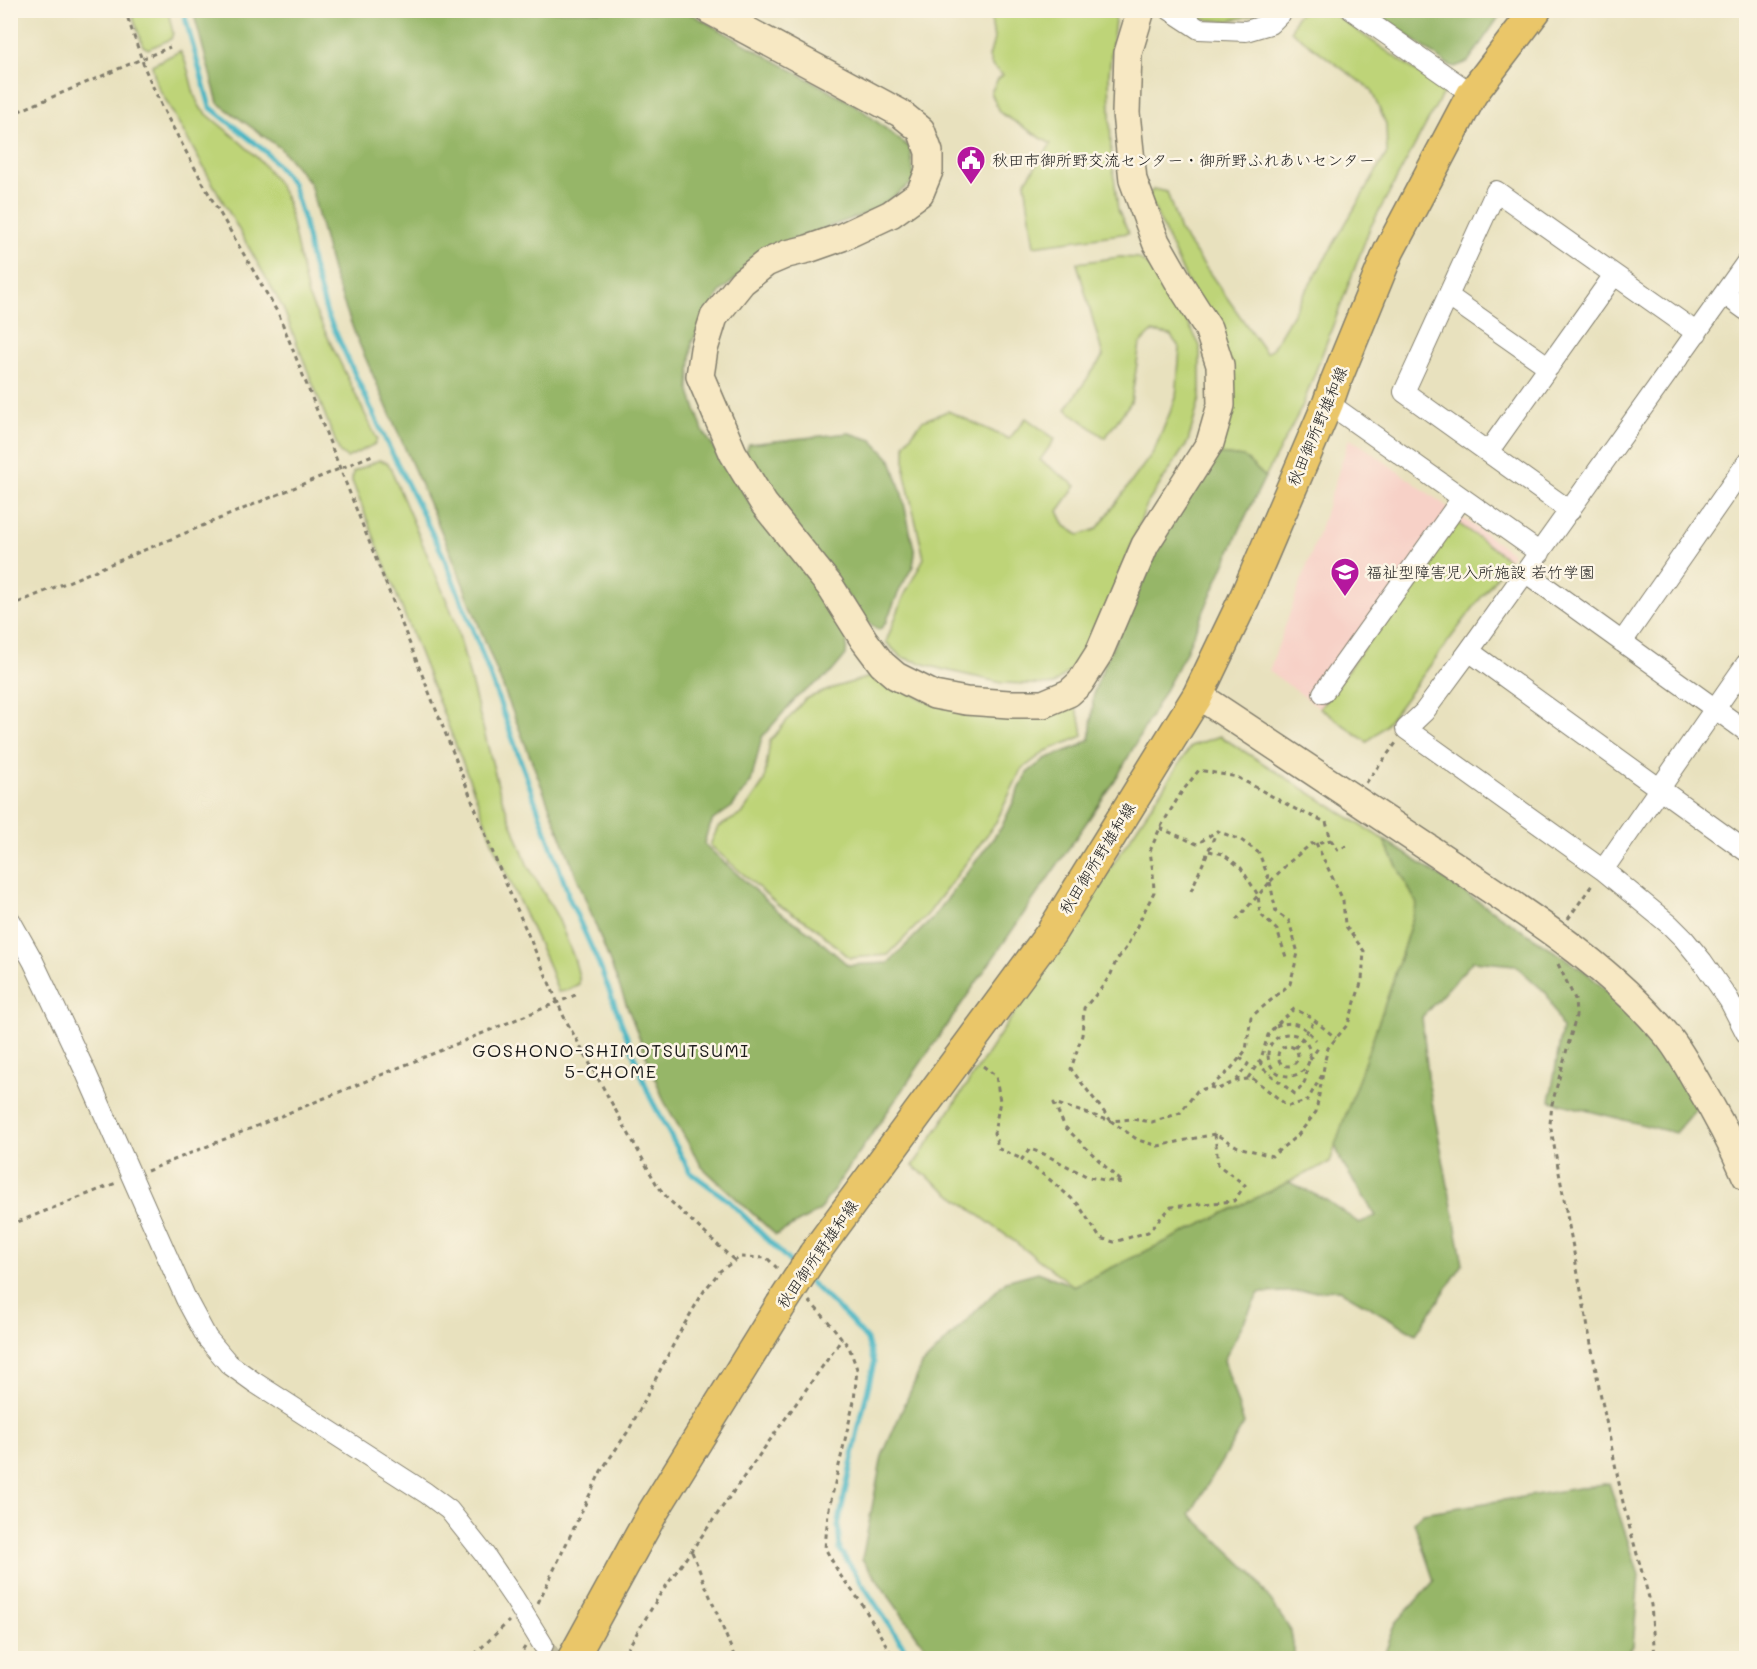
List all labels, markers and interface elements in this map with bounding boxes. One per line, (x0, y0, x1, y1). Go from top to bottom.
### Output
public building icon: 秋田市御所野交流センター・御所野ふれあいセンター (955, 144, 987, 186)
place label: 秋田市御所野交流センター・御所野ふれあいセンター (992, 149, 1375, 170)
street label: 秋田御所野雄和線 (1282, 363, 1351, 489)
school or university icon: 福祉型障害児入所施設 若竹学園 (1329, 556, 1361, 598)
place label: 福祉型障害児入所施設 若竹学園 (1366, 561, 1595, 582)
street label: 秋田御所野雄和線 (1054, 798, 1139, 918)
district label: GOSHONO-SHIMOTSUTSUMI 5-CHOME (472, 1038, 750, 1083)
street label: 秋田御所野雄和線 (771, 1195, 862, 1312)

